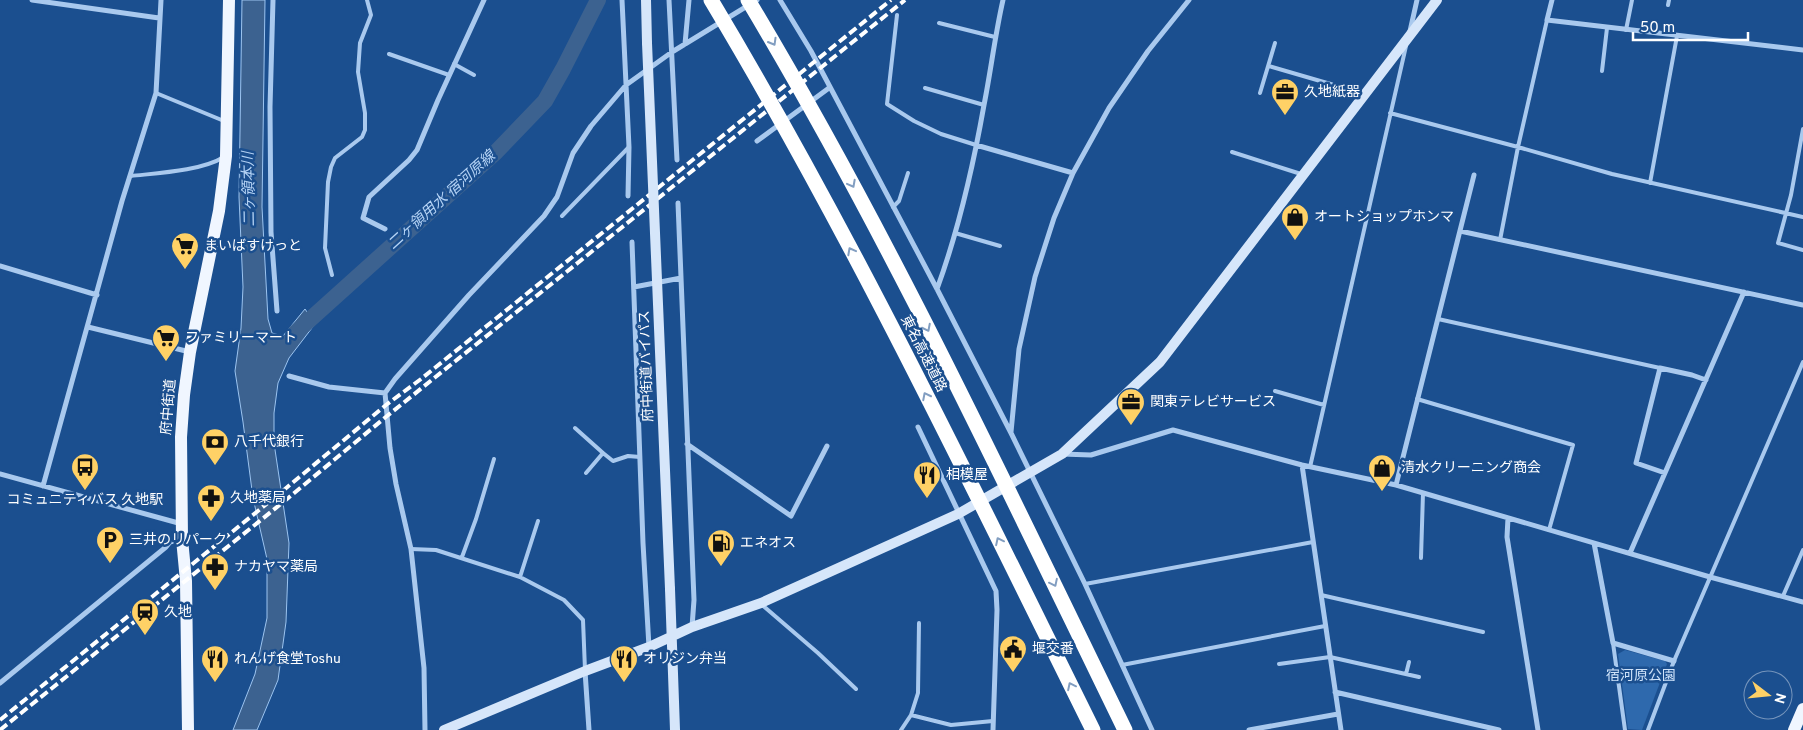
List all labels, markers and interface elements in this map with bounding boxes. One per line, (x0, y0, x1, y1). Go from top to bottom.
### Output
scale bar (1633, 10, 1748, 42)
text: 50 m (1640, 19, 1675, 38)
one-way arrow (766, 37, 776, 46)
office icon: 久地紙器 (1270, 77, 1300, 116)
place label: 久地紙器 (1304, 84, 1360, 101)
water label: 二ヶ領用水 宿河原線 (384, 146, 501, 254)
water label: 二ヶ領本川 (240, 149, 260, 227)
one-way arrow (846, 179, 856, 188)
shop icon: オートショップホンマ (1280, 202, 1310, 241)
place label: オートショップホンマ (1314, 209, 1454, 226)
supermarket icon: まいばすけっと (170, 231, 200, 270)
place label: まいばすけっと (204, 238, 302, 255)
one-way arrow (847, 248, 857, 257)
street label: 府中街道バイパス (637, 310, 657, 422)
street label: 東名高速道路 (896, 313, 950, 395)
supermarket icon: ファミリーマート (151, 323, 181, 362)
one-way arrow (921, 323, 931, 332)
place label: ファミリーマート (185, 330, 297, 347)
street label: 府中街道 (158, 378, 180, 436)
office icon: 関東テレビサービス (1116, 387, 1146, 426)
one-way arrow (922, 392, 932, 401)
place label: 関東テレビサービス (1150, 394, 1276, 411)
bank icon: 八千代銀行 (200, 427, 230, 466)
place label: 八千代銀行 (234, 433, 304, 451)
bus stop icon: コミュニティバス 久地駅 (70, 452, 100, 491)
shop icon: 清水クリーニング商会 (1367, 453, 1397, 492)
restaurant icon: 相模屋 (912, 460, 942, 499)
place label: 清水クリーニング商会 (1401, 460, 1541, 477)
place label: 相模屋 (946, 467, 988, 484)
pharmacy icon: 久地薬局 (196, 483, 226, 522)
place label: 久地薬局 (230, 490, 286, 507)
place label: コミュニティバス 久地駅 (7, 492, 163, 509)
parking icon: 三井のリパーク (95, 525, 125, 564)
fuel station icon: エネオス (706, 528, 736, 567)
place label: 三井のリパーク (129, 531, 227, 549)
place label: エネオス (740, 535, 796, 552)
one-way arrow (995, 537, 1005, 546)
pharmacy icon: ナカヤマ薬局 (200, 552, 230, 591)
place label: ナカヤマ薬局 (234, 559, 318, 576)
one-way arrow (1047, 578, 1057, 587)
station icon: 久地 (130, 597, 160, 636)
place label: 久地 (164, 604, 192, 621)
public building icon: 堰交番 (998, 634, 1028, 673)
place label: 堰交番 (1032, 641, 1074, 658)
restaurant icon: れんげ食堂Toshu (200, 644, 230, 683)
restaurant icon: オリジン弁当 (609, 644, 639, 683)
place label: オリジン弁当 (643, 650, 727, 668)
place label: れんげ食堂Toshu (234, 651, 341, 668)
park label: 宿河原公園 (1606, 668, 1676, 685)
north arrow (1743, 670, 1793, 720)
one-way arrow (1067, 682, 1077, 691)
text: N (1769, 691, 1789, 705)

